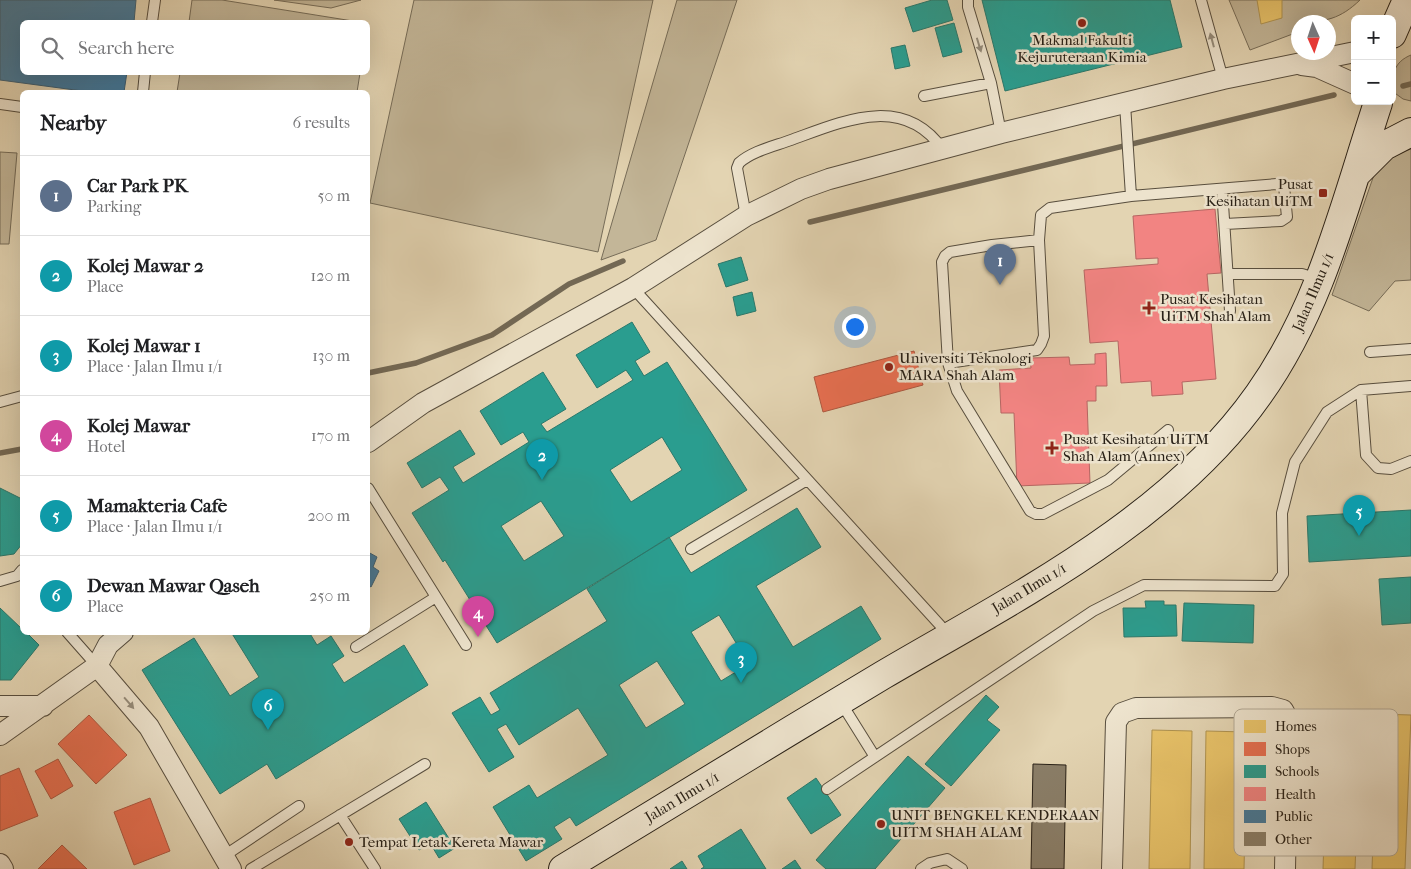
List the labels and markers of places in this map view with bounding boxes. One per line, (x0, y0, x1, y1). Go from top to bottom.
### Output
marker: Makmal Fakulti Kejuruteraan Kimia (1076, 17, 1088, 29)
place label: Makmal Fakulti Kejuruteraan Kimia (1017, 31, 1148, 66)
place label: Pusat Kesihatan UiTM (1206, 175, 1314, 210)
marker: Pusat Kesihatan UiTM (1317, 187, 1329, 199)
pin: 1 (984, 244, 1016, 285)
place label: Pusat Kesihatan UiTM Shah Alam (1160, 290, 1272, 325)
marker: Pusat Kesihatan UiTM Shah Alam (1142, 301, 1156, 315)
place label: Universiti Teknologi MARA Shah Alam (899, 349, 1032, 384)
marker: Universiti Teknologi MARA Shah Alam (883, 361, 895, 373)
place label: Pusat Kesihatan UiTM Shah Alam (Annex) (1063, 430, 1209, 465)
pin: 2 (526, 439, 558, 480)
marker: Pusat Kesihatan UiTM Shah Alam (Annex) (1045, 441, 1059, 455)
pin: 5 (1343, 495, 1375, 536)
pin: 4 (462, 596, 494, 637)
pin: 3 (725, 642, 757, 683)
pin: 6 (252, 689, 284, 730)
place label: UNIT BENGKEL KENDERAAN UITM SHAH ALAM (891, 806, 1100, 841)
marker: UNIT BENGKEL KENDERAAN UITM SHAH ALAM (875, 818, 887, 830)
place label: Tempat Letak Kereta Mawar (359, 833, 544, 851)
marker: Tempat Letak Kereta Mawar (343, 836, 355, 848)

